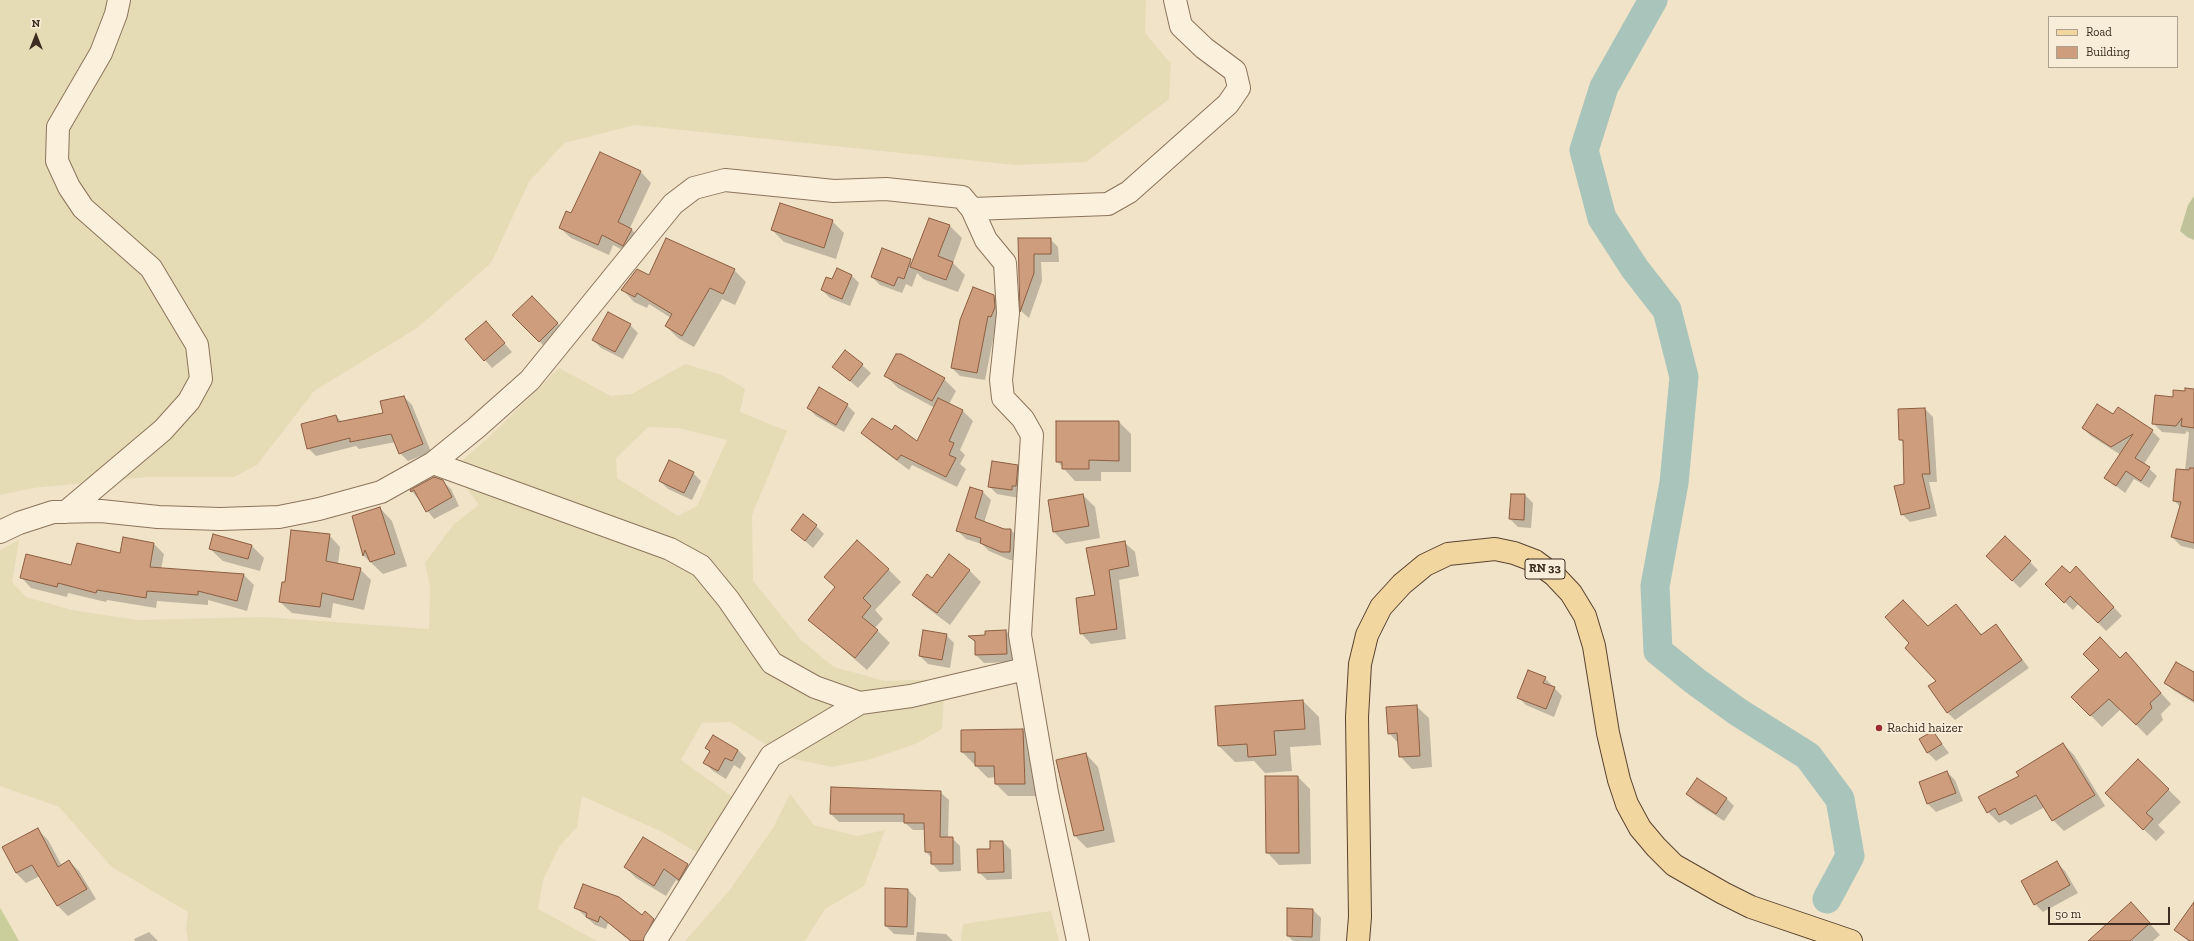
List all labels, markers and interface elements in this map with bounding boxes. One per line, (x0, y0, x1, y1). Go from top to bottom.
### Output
north arrow (16, 16, 56, 56)
legend (2048, 16, 2178, 68)
text: N (32, 17, 40, 30)
text: Road (2086, 25, 2112, 39)
text: Building (2086, 45, 2130, 59)
road number: RN 33 (1525, 559, 1565, 579)
place label: Rachid haizer (1887, 720, 1963, 736)
marker: Rachid haizer (1874, 723, 1884, 733)
scale bar (2050, 899, 2172, 925)
text: 50 m (2055, 907, 2081, 921)

